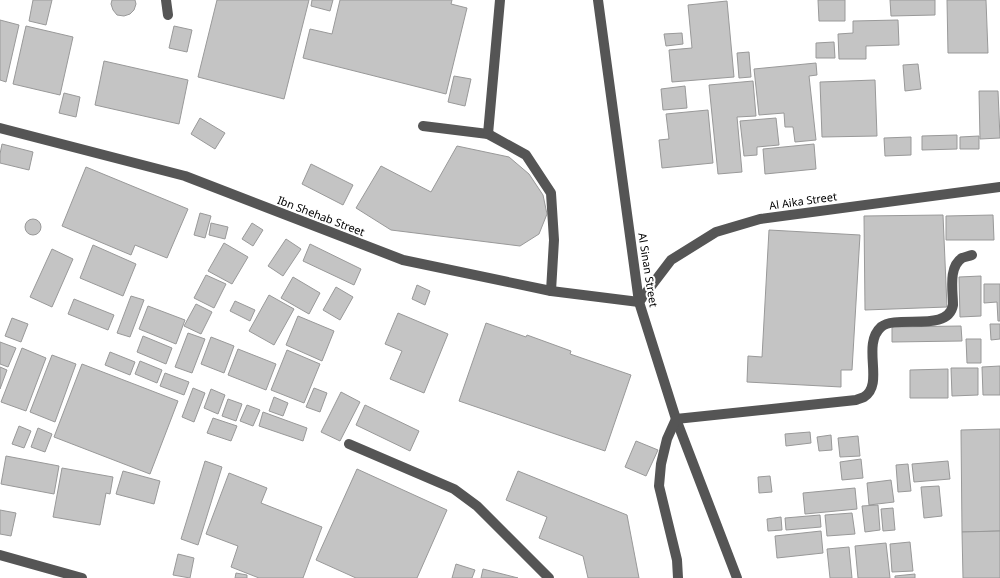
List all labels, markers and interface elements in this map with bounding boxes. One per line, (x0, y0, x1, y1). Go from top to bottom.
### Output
street label: Al Aika Street (768, 188, 838, 213)
street label: Ibn Shehab Street (275, 192, 367, 239)
street label: Al Sinan Street (635, 232, 662, 308)

